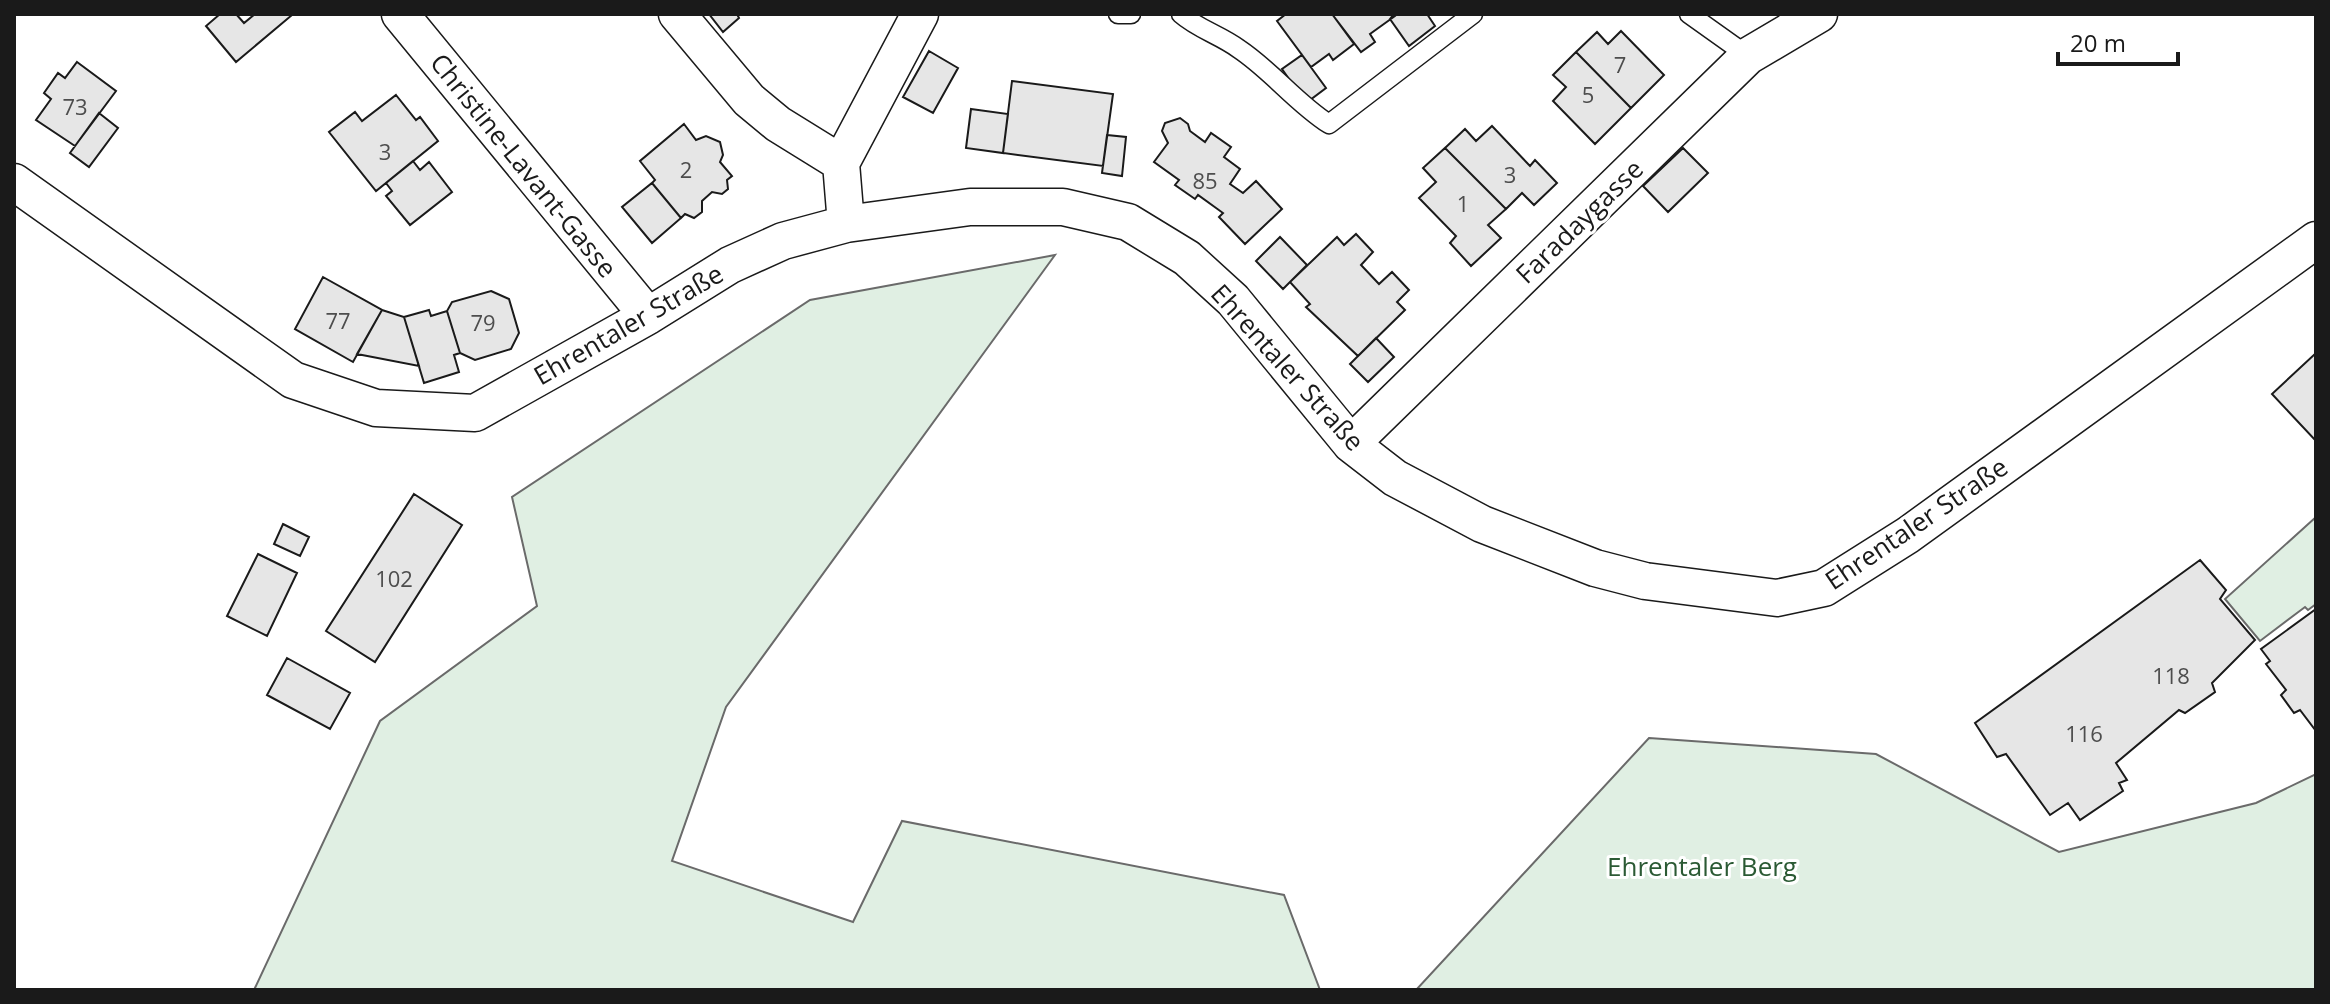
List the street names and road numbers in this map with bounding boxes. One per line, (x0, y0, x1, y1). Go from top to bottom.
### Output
street label: Christine-Lavant-Gasse (422, 45, 626, 285)
street label: Faradaygasse (1507, 151, 1651, 291)
street label: Ehrentaler Straße (527, 255, 729, 393)
street label: Ehrentaler Straße (1203, 276, 1373, 458)
street label: Ehrentaler Straße (1818, 448, 2014, 598)

